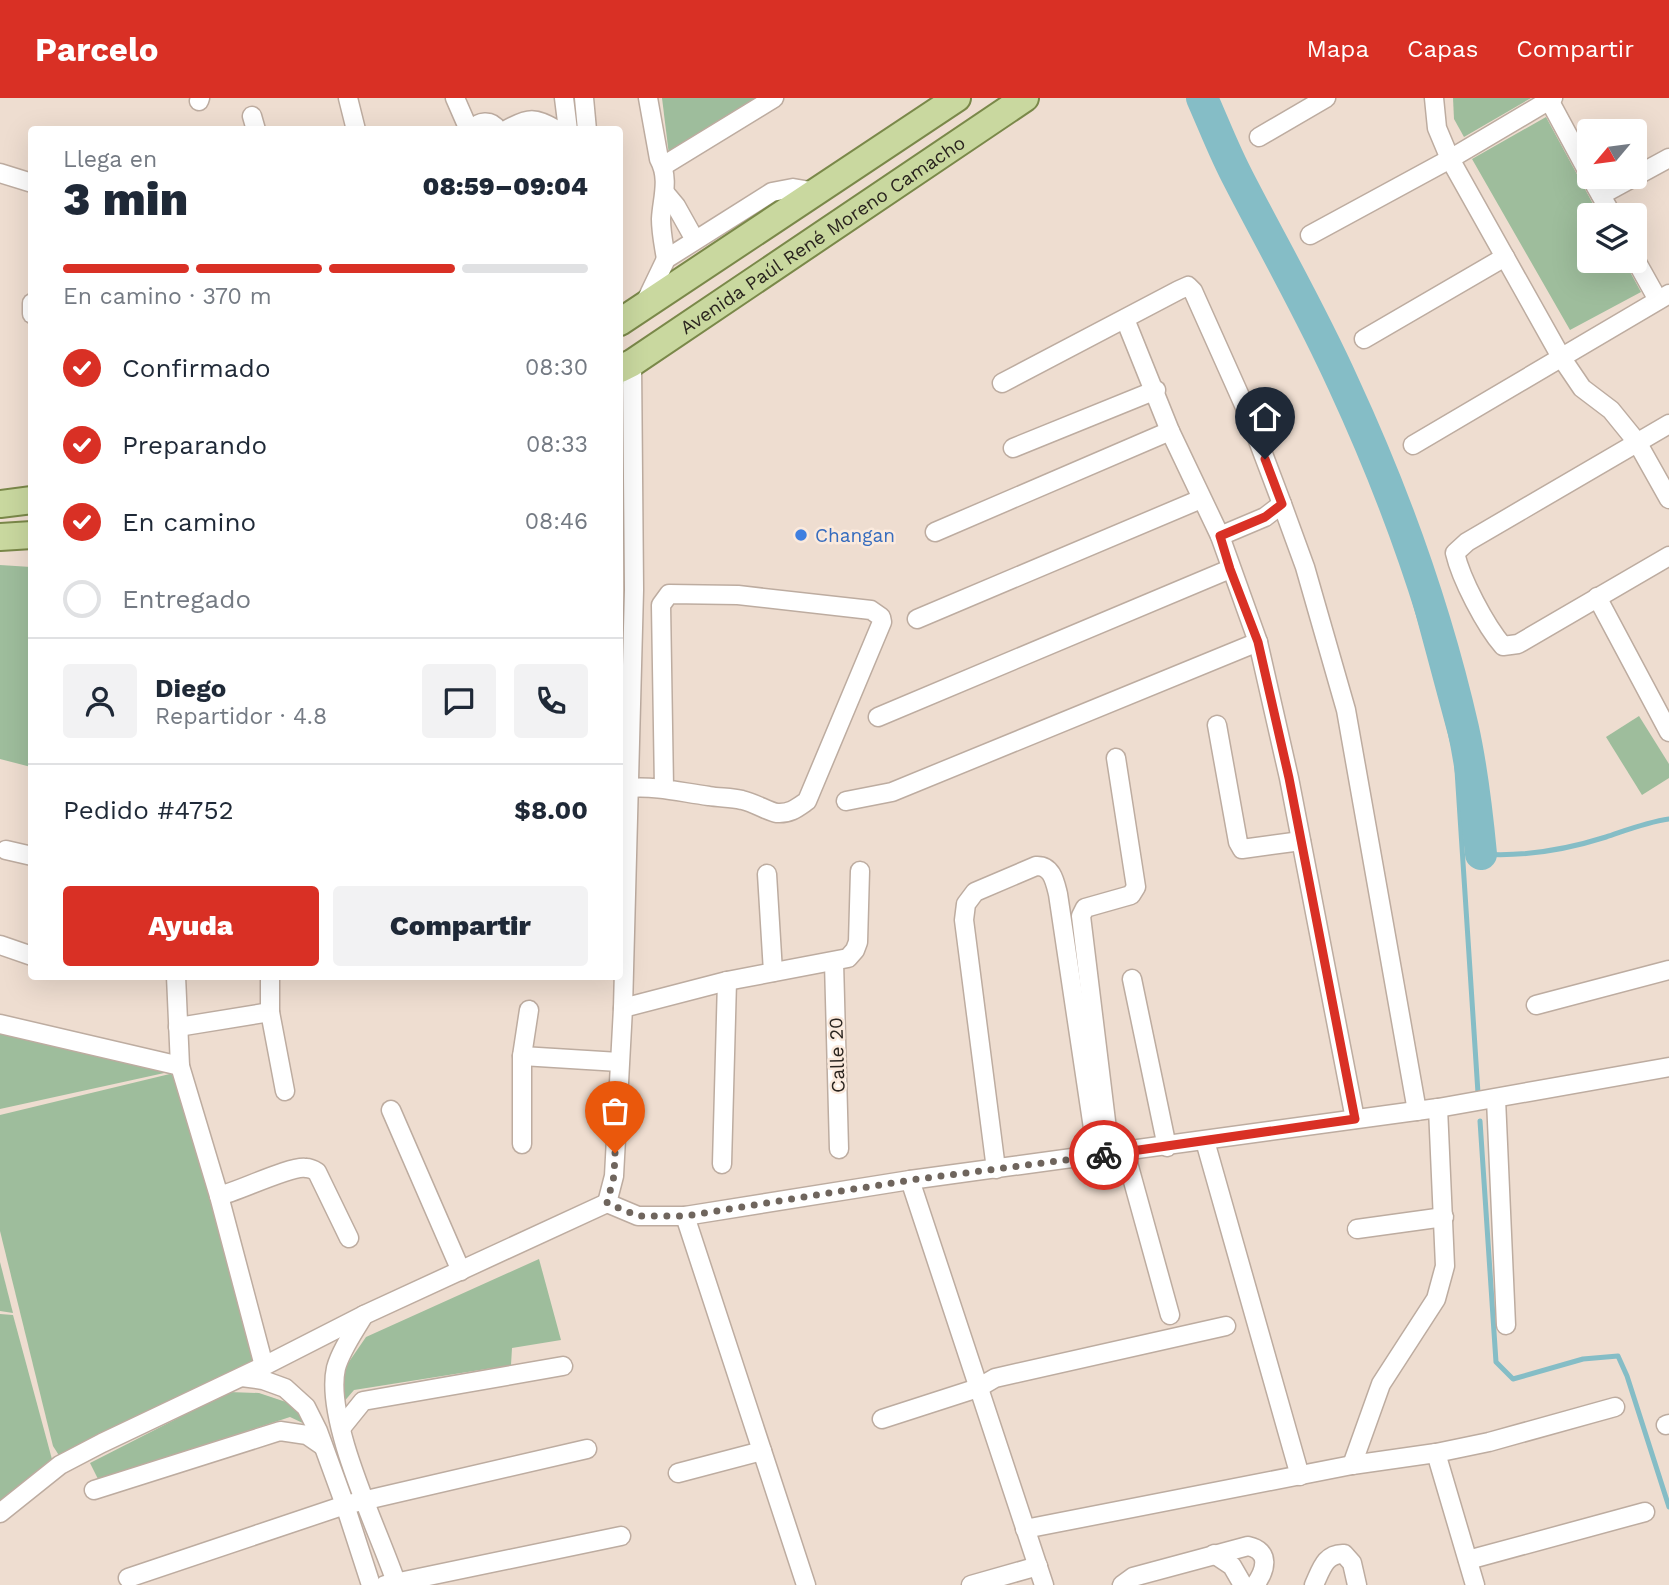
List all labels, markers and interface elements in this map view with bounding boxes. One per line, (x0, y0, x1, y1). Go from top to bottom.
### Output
text: Parcelo (35, 30, 159, 69)
text: Mapa (1306, 35, 1369, 63)
text: Capas (1407, 35, 1478, 63)
text: Compartir (1516, 35, 1634, 63)
north arrow (1577, 119, 1647, 189)
map controls (1577, 119, 1647, 273)
street label: Avenida Paúl René Moreno Camacho (676, 130, 969, 339)
text: Llega en (63, 146, 157, 173)
text: 08:59–09:04 (422, 171, 588, 201)
text: 3 min (63, 172, 188, 226)
button: layers (1577, 203, 1647, 273)
text: En camino · 370 m (63, 283, 272, 310)
icon: check (63, 349, 101, 387)
text: Confirmado (122, 353, 271, 383)
text: 08:30 (525, 354, 588, 381)
pin (1235, 387, 1295, 459)
icon: home (1246, 398, 1284, 436)
icon: check (63, 426, 101, 464)
text: Preparando (122, 430, 267, 460)
text: 08:33 (526, 431, 588, 458)
icon: check (63, 503, 101, 541)
text: En camino (122, 507, 256, 537)
text: 08:46 (525, 508, 588, 535)
place label: Changan (815, 524, 895, 547)
marker: Changan (793, 527, 809, 543)
text: Entregado (122, 584, 251, 614)
button: person (63, 664, 137, 738)
button: chat (422, 664, 496, 738)
button: phone (514, 664, 588, 738)
text: Diego (155, 673, 226, 703)
text: Repartidor · 4.8 (155, 703, 327, 730)
text: Pedido #4752 (63, 795, 234, 825)
text: $8.00 (514, 795, 588, 825)
button: Ayuda (63, 886, 319, 966)
button: Compartir (333, 886, 588, 966)
street label: Calle 20 (824, 1017, 850, 1093)
pin (585, 1081, 645, 1153)
icon: bag (596, 1092, 634, 1130)
courier (1069, 1120, 1139, 1190)
icon: bike (1085, 1136, 1123, 1174)

